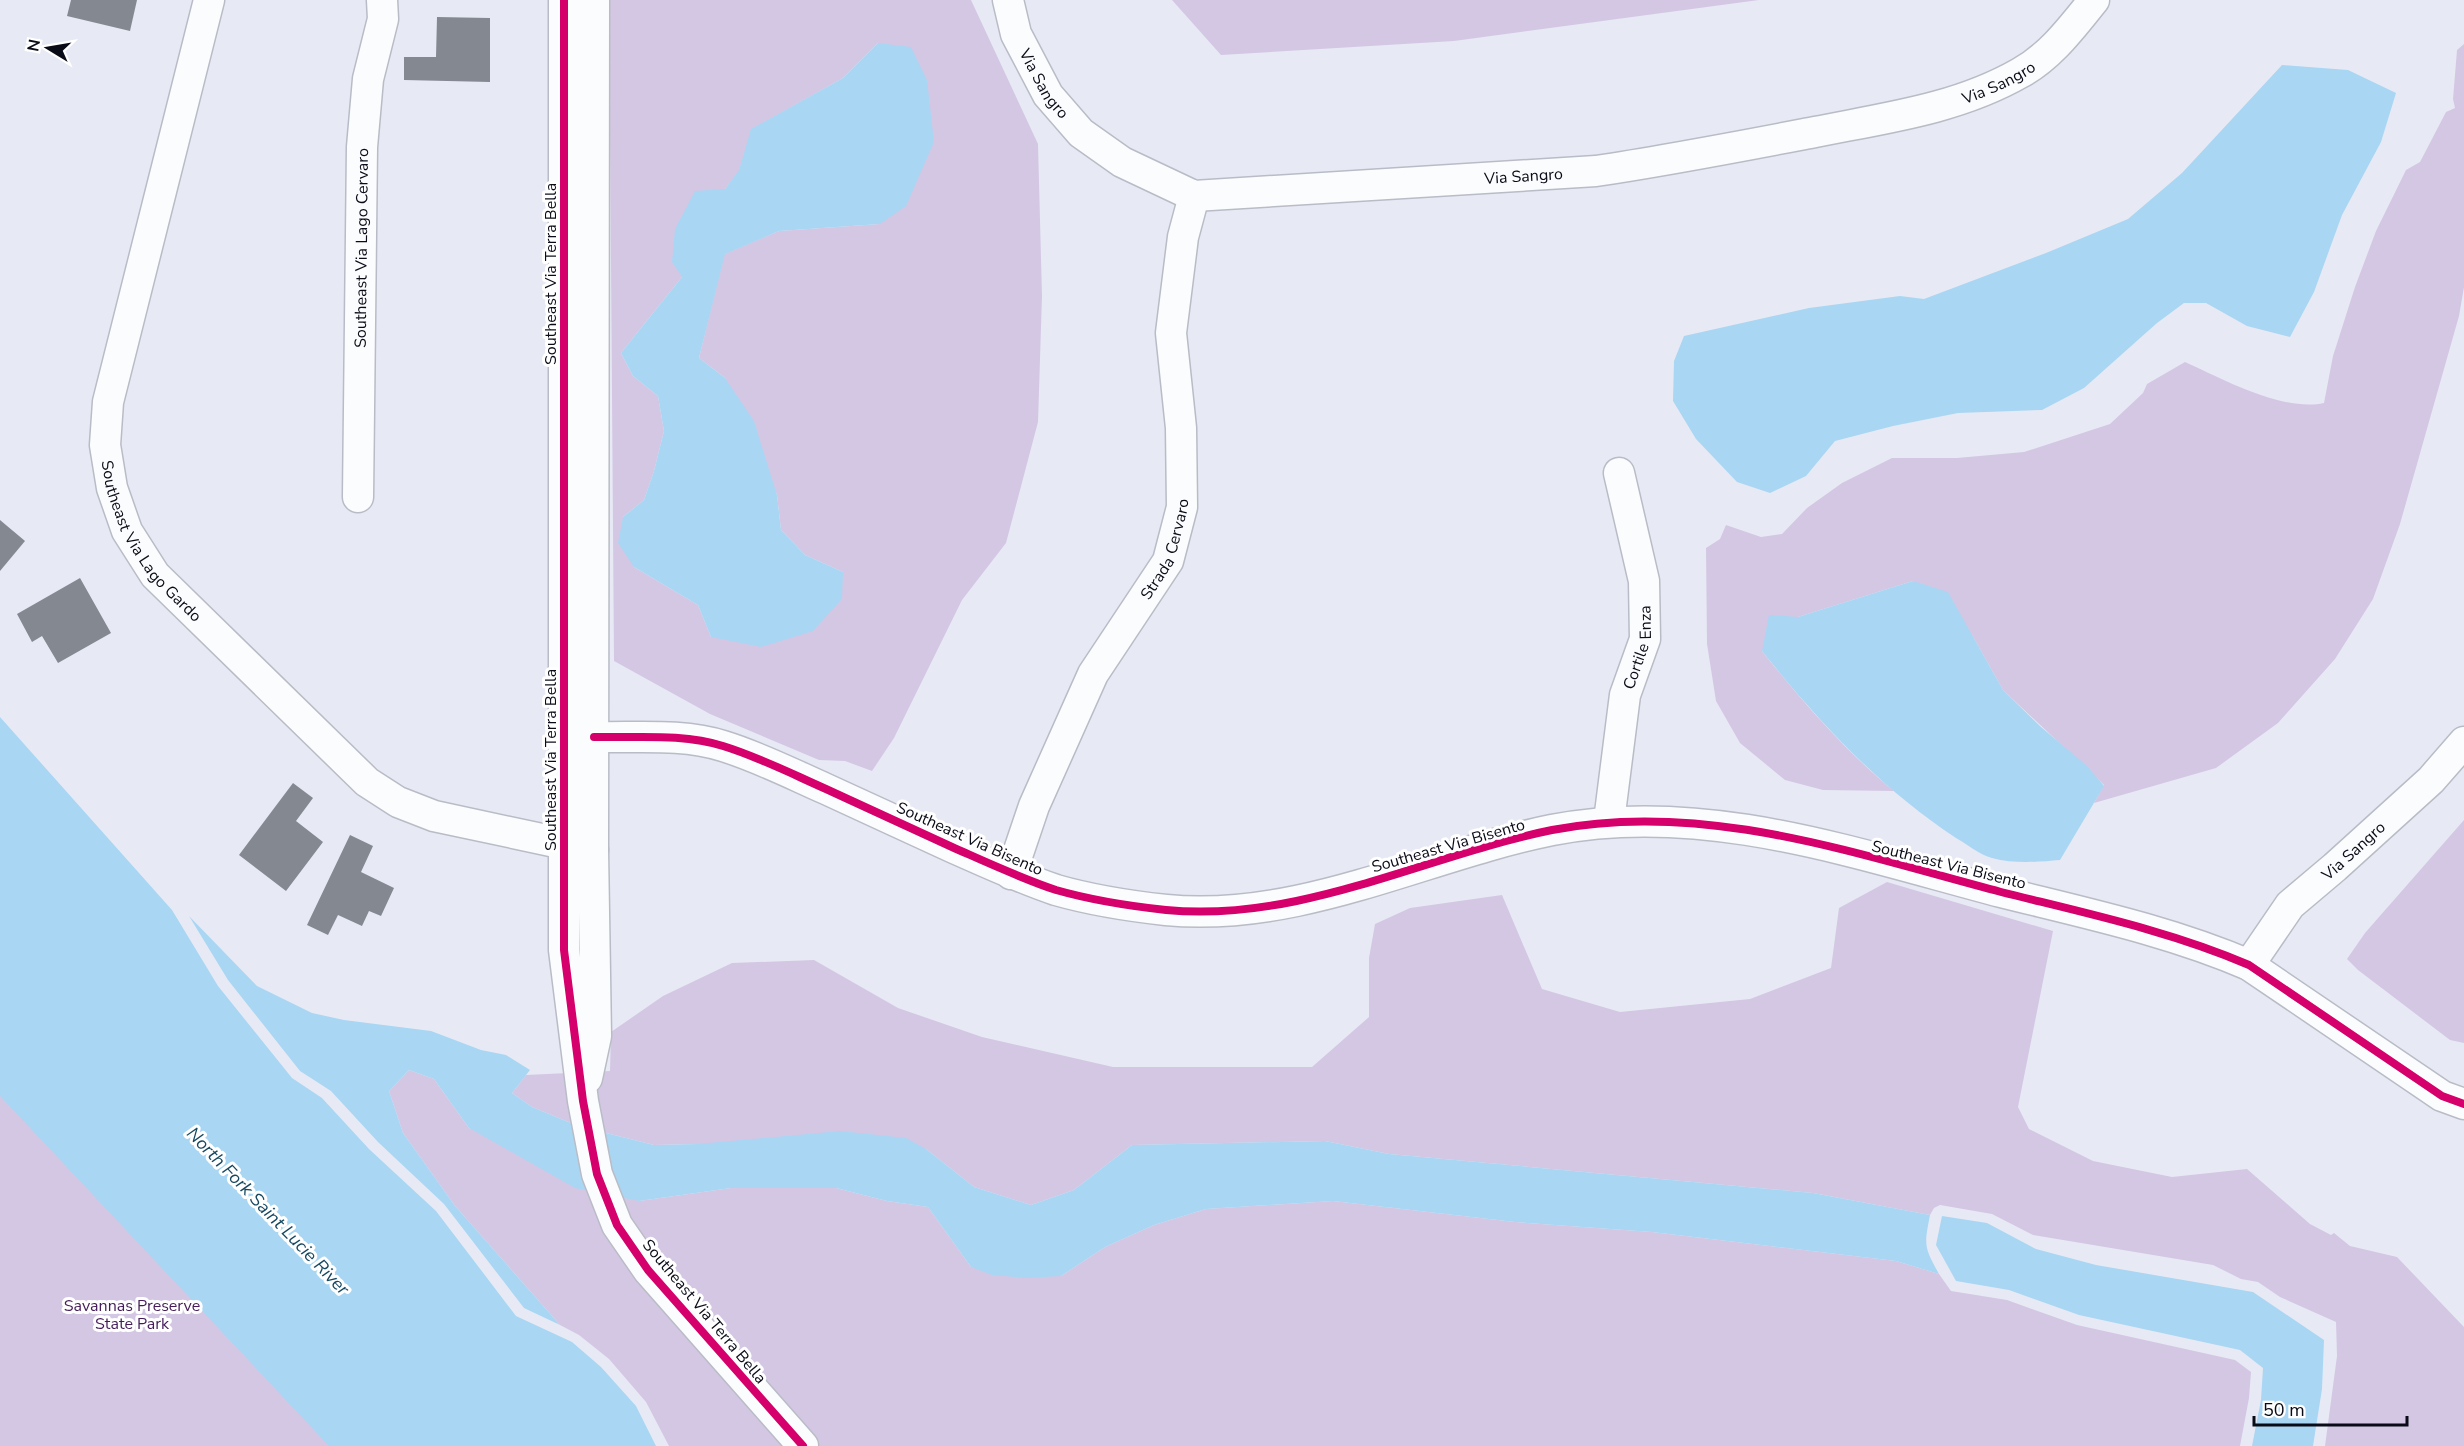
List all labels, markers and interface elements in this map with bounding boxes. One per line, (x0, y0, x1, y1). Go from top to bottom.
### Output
north arrow (18, 18, 78, 78)
text: N (22, 37, 46, 53)
street label: Via Sangro (1013, 44, 1074, 124)
street label: Via Sangro (1958, 56, 2040, 110)
street label: Southeast Via Lago Cervaro (350, 148, 374, 348)
street label: Via Sangro (1482, 163, 1564, 190)
street label: Southeast Via Terra Bella (540, 183, 562, 365)
street label: Southeast Via Lago Gardo (96, 459, 206, 627)
street label: Strada Cervaro (1135, 499, 1194, 604)
street label: Cortile Enza (1618, 605, 1657, 693)
street label: Southeast Via Terra Bella (540, 669, 562, 851)
street label: Southeast Via Bisento (893, 797, 1046, 881)
street label: Southeast Via Bisento (1369, 814, 1527, 878)
street label: Via Sangro (2316, 817, 2390, 886)
street label: Southeast Via Bisento (1869, 835, 2028, 895)
water label: North Fork Saint Lucie River (181, 1122, 355, 1301)
street label: Southeast Via Terra Bella (637, 1235, 771, 1389)
park label: Savannas Preserve State Park (64, 1295, 200, 1335)
scale bar (2254, 1389, 2407, 1427)
text: 50 m (2263, 1398, 2305, 1422)

